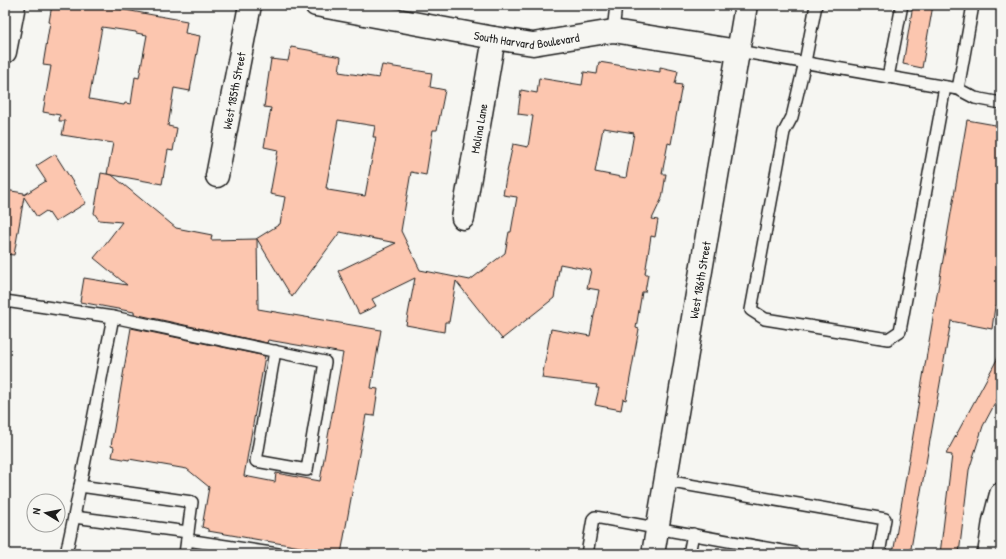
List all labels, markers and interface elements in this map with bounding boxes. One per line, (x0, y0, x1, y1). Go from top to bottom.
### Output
street label: South Harvard Boulevard (473, 26, 581, 53)
street label: West 185th Street (218, 50, 249, 131)
street label: Molina Lane (466, 102, 491, 155)
street label: West 186th Street (685, 239, 714, 320)
north arrow (26, 493, 66, 533)
text: N (29, 507, 44, 515)

